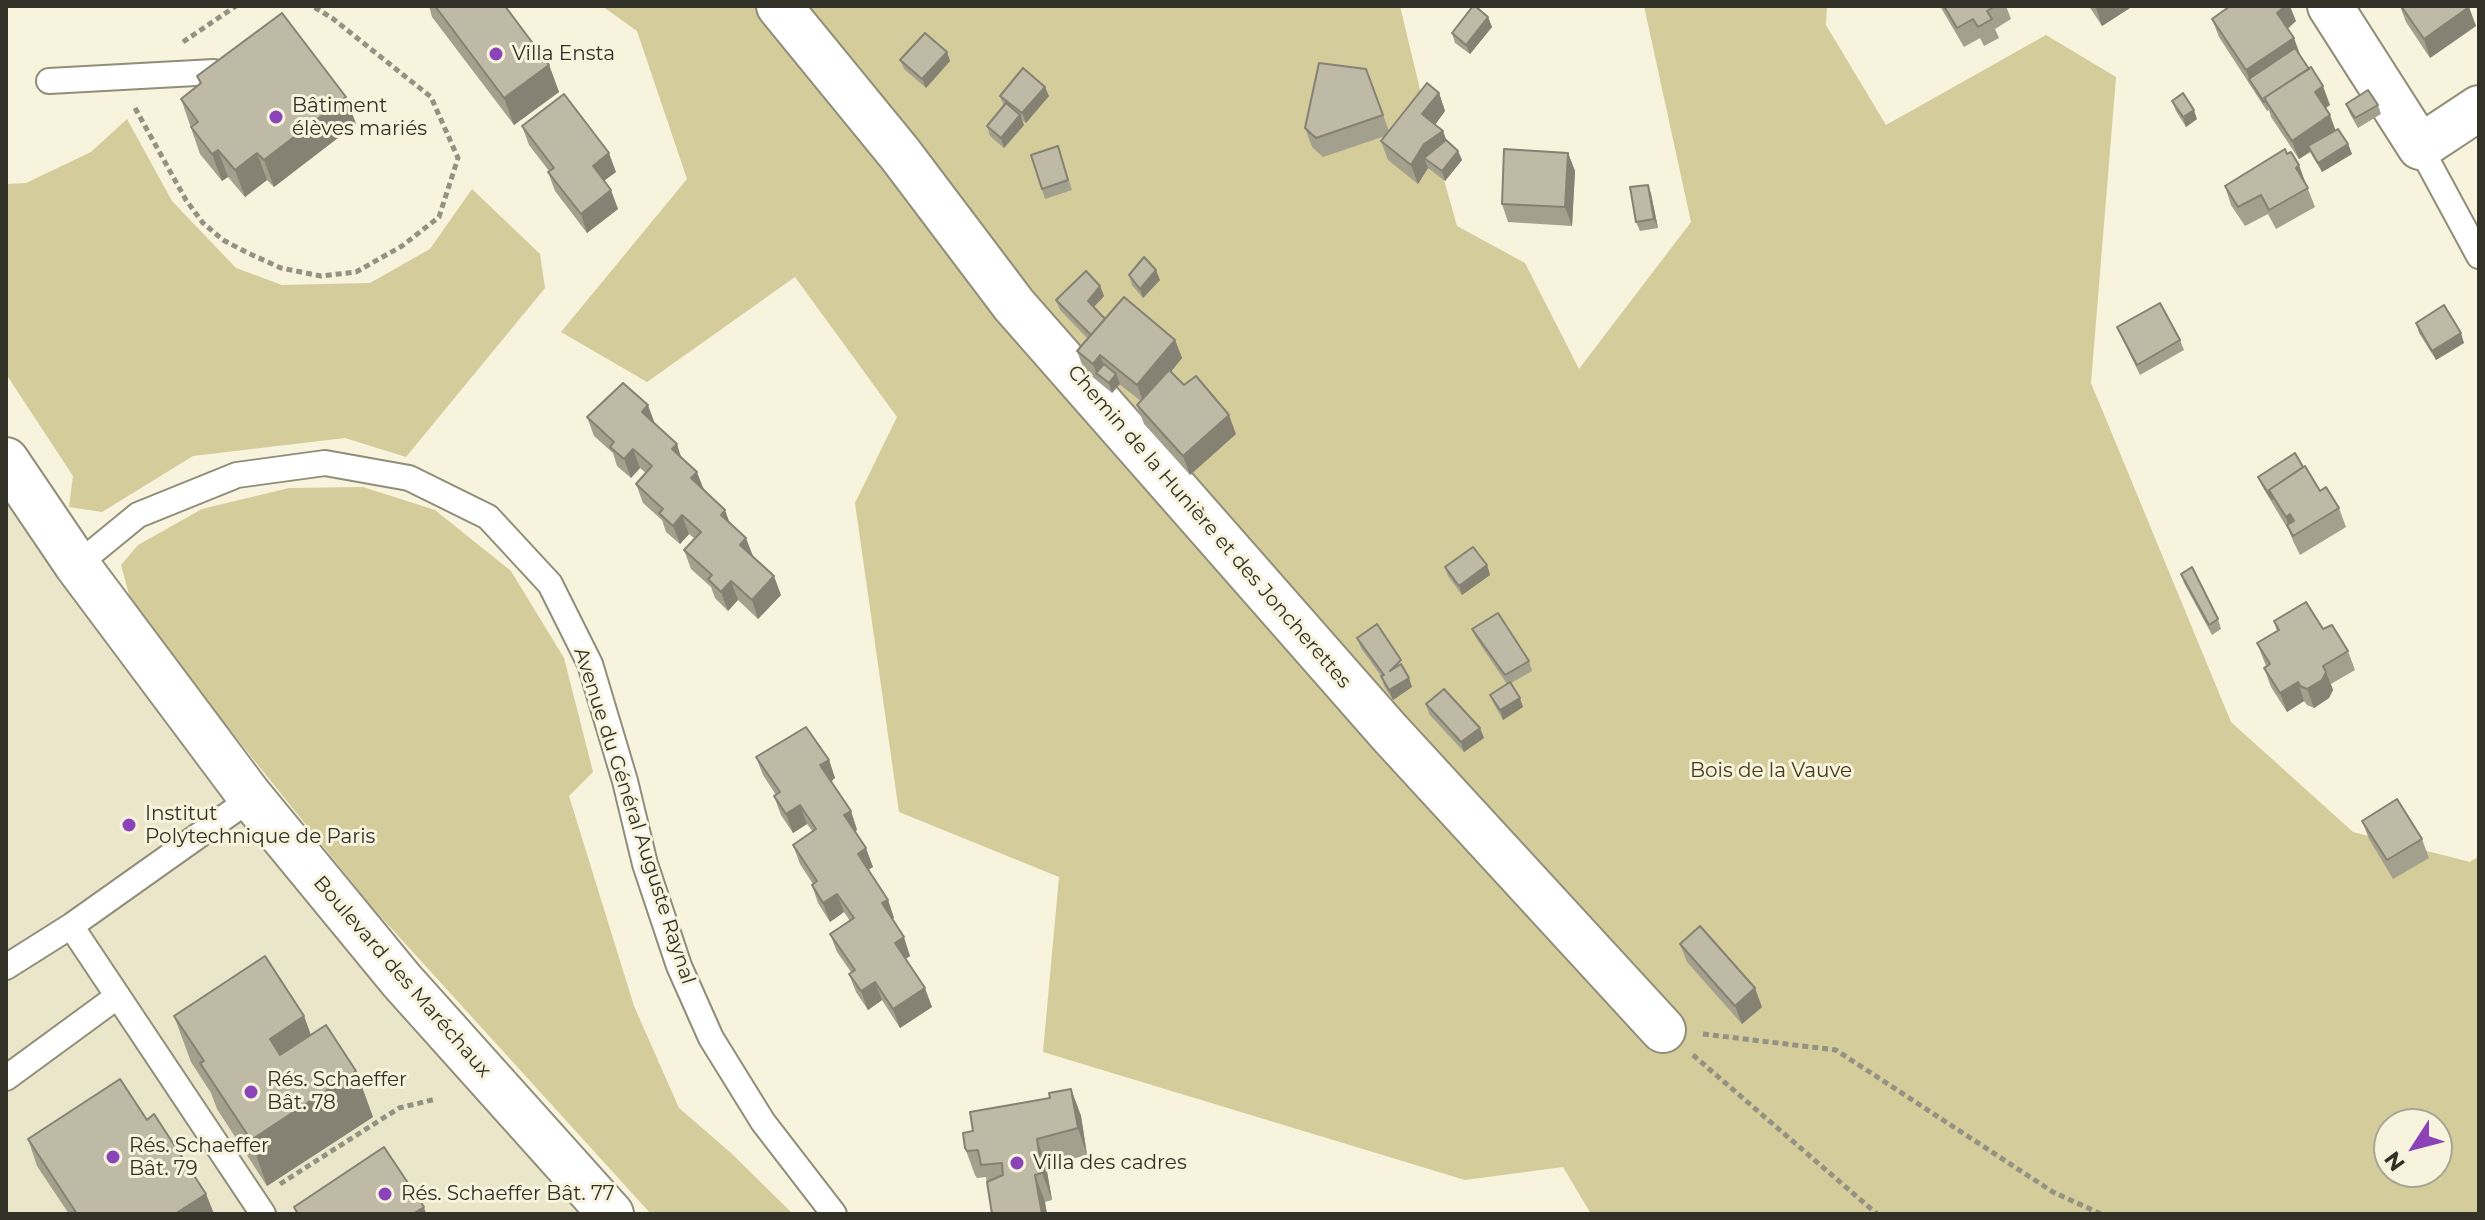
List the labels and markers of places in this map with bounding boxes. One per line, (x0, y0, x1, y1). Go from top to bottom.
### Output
place label: Villa Ensta (512, 42, 615, 66)
marker: Villa Ensta (487, 45, 505, 63)
place label: Bâtiment élèves mariés (292, 94, 427, 141)
marker: Bâtiment élèves mariés (267, 108, 285, 126)
place label: Institut Polytechnique de Paris (145, 802, 375, 849)
marker: Institut Polytechnique de Paris (120, 816, 138, 834)
place label: Rés. Schaeffer Bât. 78 (267, 1068, 407, 1115)
marker: Rés. Schaeffer Bât. 78 (242, 1083, 260, 1101)
place label: Rés. Schaeffer Bât. 79 (129, 1134, 269, 1181)
marker: Rés. Schaeffer Bât. 79 (104, 1148, 122, 1166)
place label: Villa des cadres (1033, 1151, 1187, 1175)
marker: Villa des cadres (1008, 1154, 1026, 1172)
place label: Rés. Schaeffer Bât. 77 (401, 1182, 615, 1206)
marker: Rés. Schaeffer Bât. 77 (376, 1185, 394, 1203)

